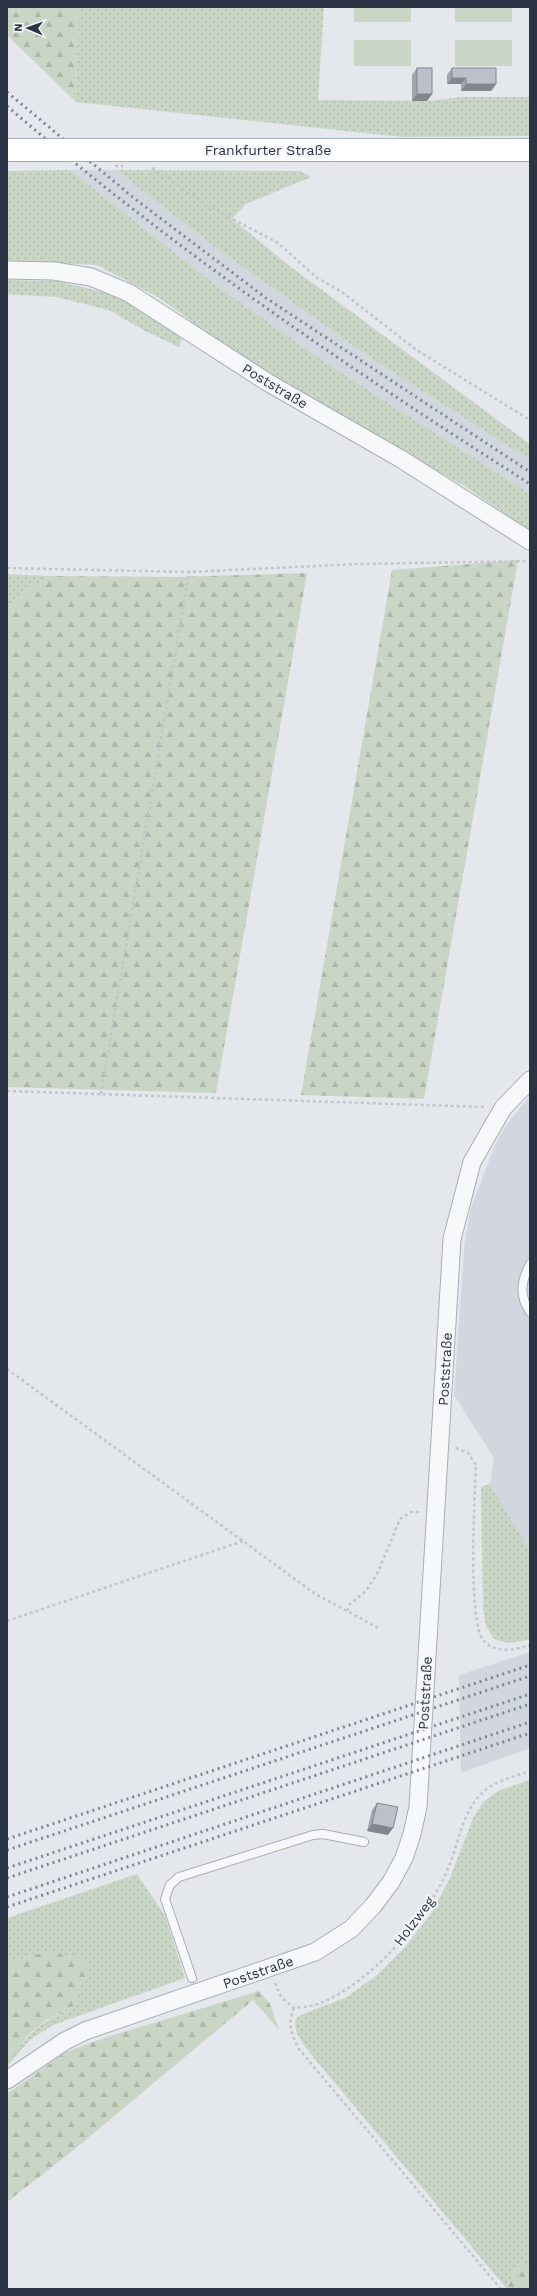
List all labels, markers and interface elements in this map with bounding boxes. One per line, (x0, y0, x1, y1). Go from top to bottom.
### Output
north arrow (8, 8, 48, 48)
text: N (12, 23, 25, 32)
street label: Frankfurter Straße (205, 142, 331, 158)
street label: Poststraße (239, 360, 311, 412)
street label: Poststraße (435, 1332, 455, 1406)
street label: Poststraße (415, 1656, 435, 1730)
street label: Holzweg (390, 1893, 438, 1949)
street label: Poststraße (221, 1952, 295, 1992)

